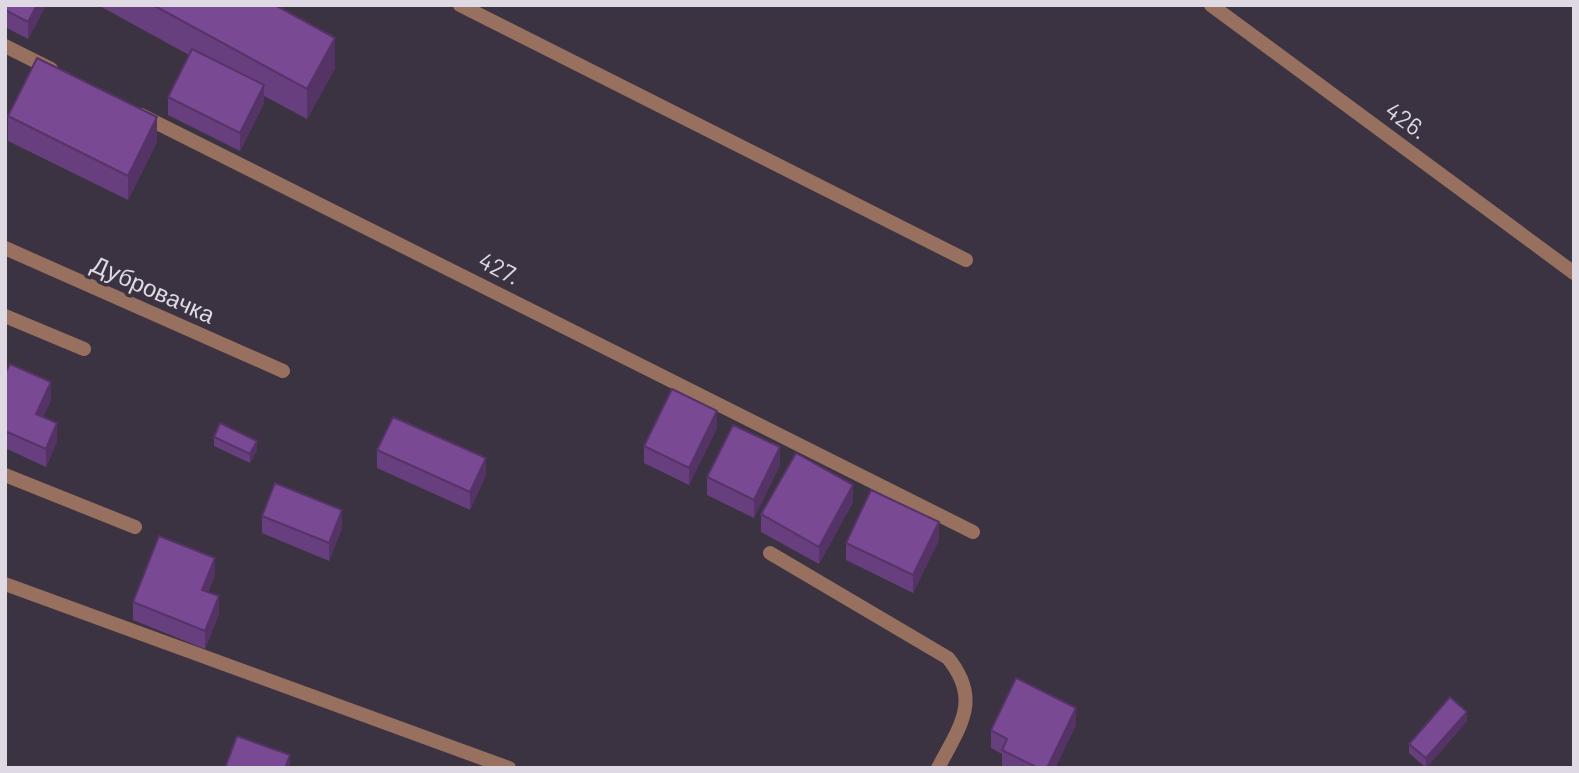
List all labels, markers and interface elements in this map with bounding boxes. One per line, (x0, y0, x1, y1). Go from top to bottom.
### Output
street label: 426. (1380, 95, 1434, 145)
street label: 427. (474, 245, 525, 290)
street label: Дубровачка (88, 249, 220, 329)

